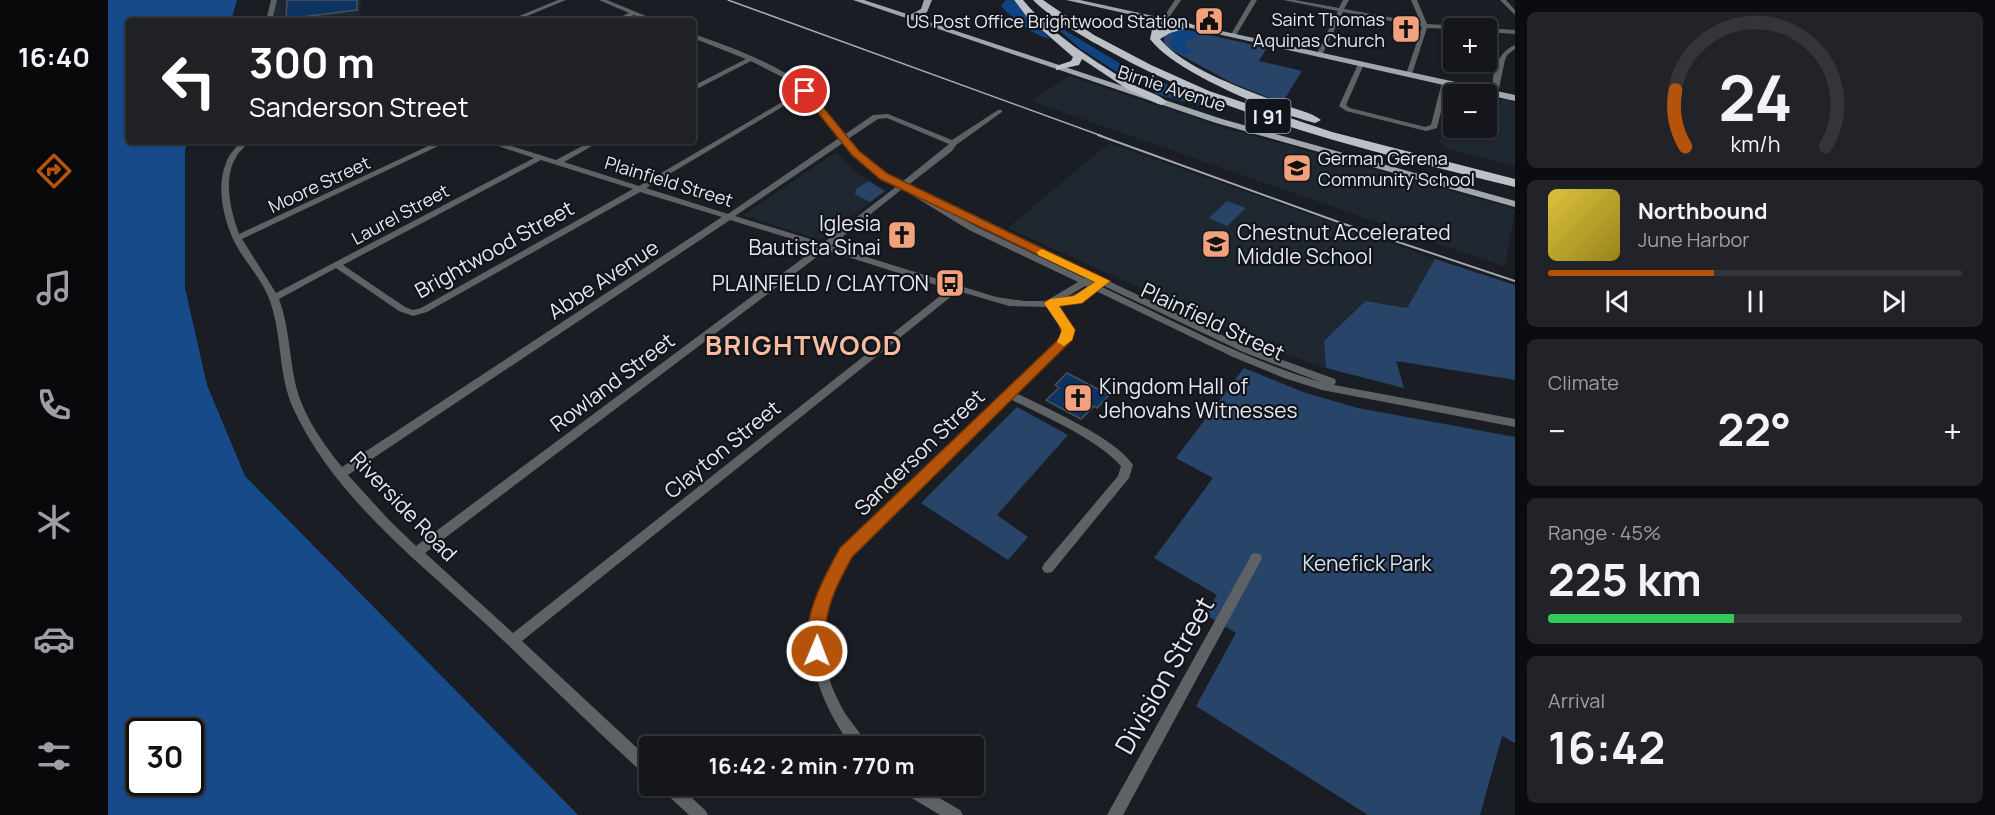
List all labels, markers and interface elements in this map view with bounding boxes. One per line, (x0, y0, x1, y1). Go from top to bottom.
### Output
public building icon: US Post Office Brightwood Station (1193, 5, 1225, 37)
place label: Saint Thomas Aquinas Church (1253, 7, 1385, 52)
place label: US Post Office Brightwood Station (906, 9, 1188, 33)
church icon: Saint Thomas Aquinas Church (1390, 13, 1422, 45)
map controls (1443, 18, 1497, 138)
button: + (1443, 18, 1497, 72)
text: 300 m (249, 33, 375, 91)
text: 16:40 (18, 38, 90, 75)
icon: left (150, 42, 228, 120)
text: 24 (1718, 54, 1792, 140)
street label: Birnie Avenue (1115, 59, 1229, 117)
pin (779, 65, 830, 116)
icon: arrive (788, 74, 821, 107)
button: − (1443, 84, 1497, 138)
text: Sanderson Street (249, 88, 468, 125)
road number: I 91 (1246, 99, 1290, 133)
text: km/h (1730, 129, 1780, 158)
place label: German Gerena Community School (1318, 146, 1475, 191)
icon: directions (33, 150, 75, 192)
street label: Moore Street (264, 150, 374, 218)
street label: Plainfield Street (602, 150, 736, 212)
school or university icon: German Gerena Community School (1281, 152, 1313, 184)
street label: Laurel Street (347, 178, 453, 250)
street label: Brightwood Street (410, 194, 578, 304)
text: Northbound (1638, 196, 1768, 226)
place label: Iglesia Bautista Sinai (748, 209, 881, 261)
place label: Chestnut Accelerated Middle School (1237, 218, 1451, 270)
church icon: Iglesia Bautista Sinai (886, 219, 918, 251)
text: June Harbor (1638, 226, 1750, 253)
school or university icon: Chestnut Accelerated Middle School (1200, 228, 1232, 260)
street label: Abbe Avenue (542, 233, 664, 325)
icon: music (33, 267, 75, 309)
bus stop icon: PLAINFIELD / CLAYTON (934, 267, 966, 299)
place label: PLAINFIELD / CLAYTON (712, 269, 929, 297)
street label: Plainfield Street (1137, 276, 1289, 366)
icon: previous (1601, 285, 1634, 318)
icon: pause (1739, 285, 1772, 318)
icon: next (1877, 285, 1910, 318)
street label: Rowland Street (544, 326, 680, 438)
district label: BRIGHTWOOD (705, 326, 903, 363)
text: Climate (1548, 369, 1619, 396)
place label: Kingdom Hall of Jehovahs Witnesses (1099, 372, 1297, 424)
church icon: Kingdom Hall of Jehovahs Witnesses (1062, 382, 1094, 414)
street label: Sanderson Street (848, 383, 990, 521)
icon: phone (33, 384, 75, 426)
street label: Clayton Street (658, 394, 786, 504)
text: 22° (1717, 398, 1791, 460)
text: − (1548, 408, 1566, 453)
text: + (1943, 408, 1962, 453)
street label: Riverside Road (344, 445, 464, 567)
icon: climate (33, 501, 75, 543)
text: Range · 45% (1548, 519, 1661, 546)
text: 225 km (1548, 548, 1702, 610)
park label: Kenefick Park (1302, 549, 1432, 577)
street label: Division Street (1106, 590, 1222, 760)
icon: car (33, 618, 75, 660)
position arrow (785, 619, 849, 683)
text: Arrival (1548, 687, 1605, 714)
text: 16:42 (1548, 716, 1665, 778)
speed limit sign: 30 (126, 718, 204, 796)
icon: filters (33, 735, 75, 777)
text: 16:42 · 2 min · 770 m (708, 751, 915, 781)

